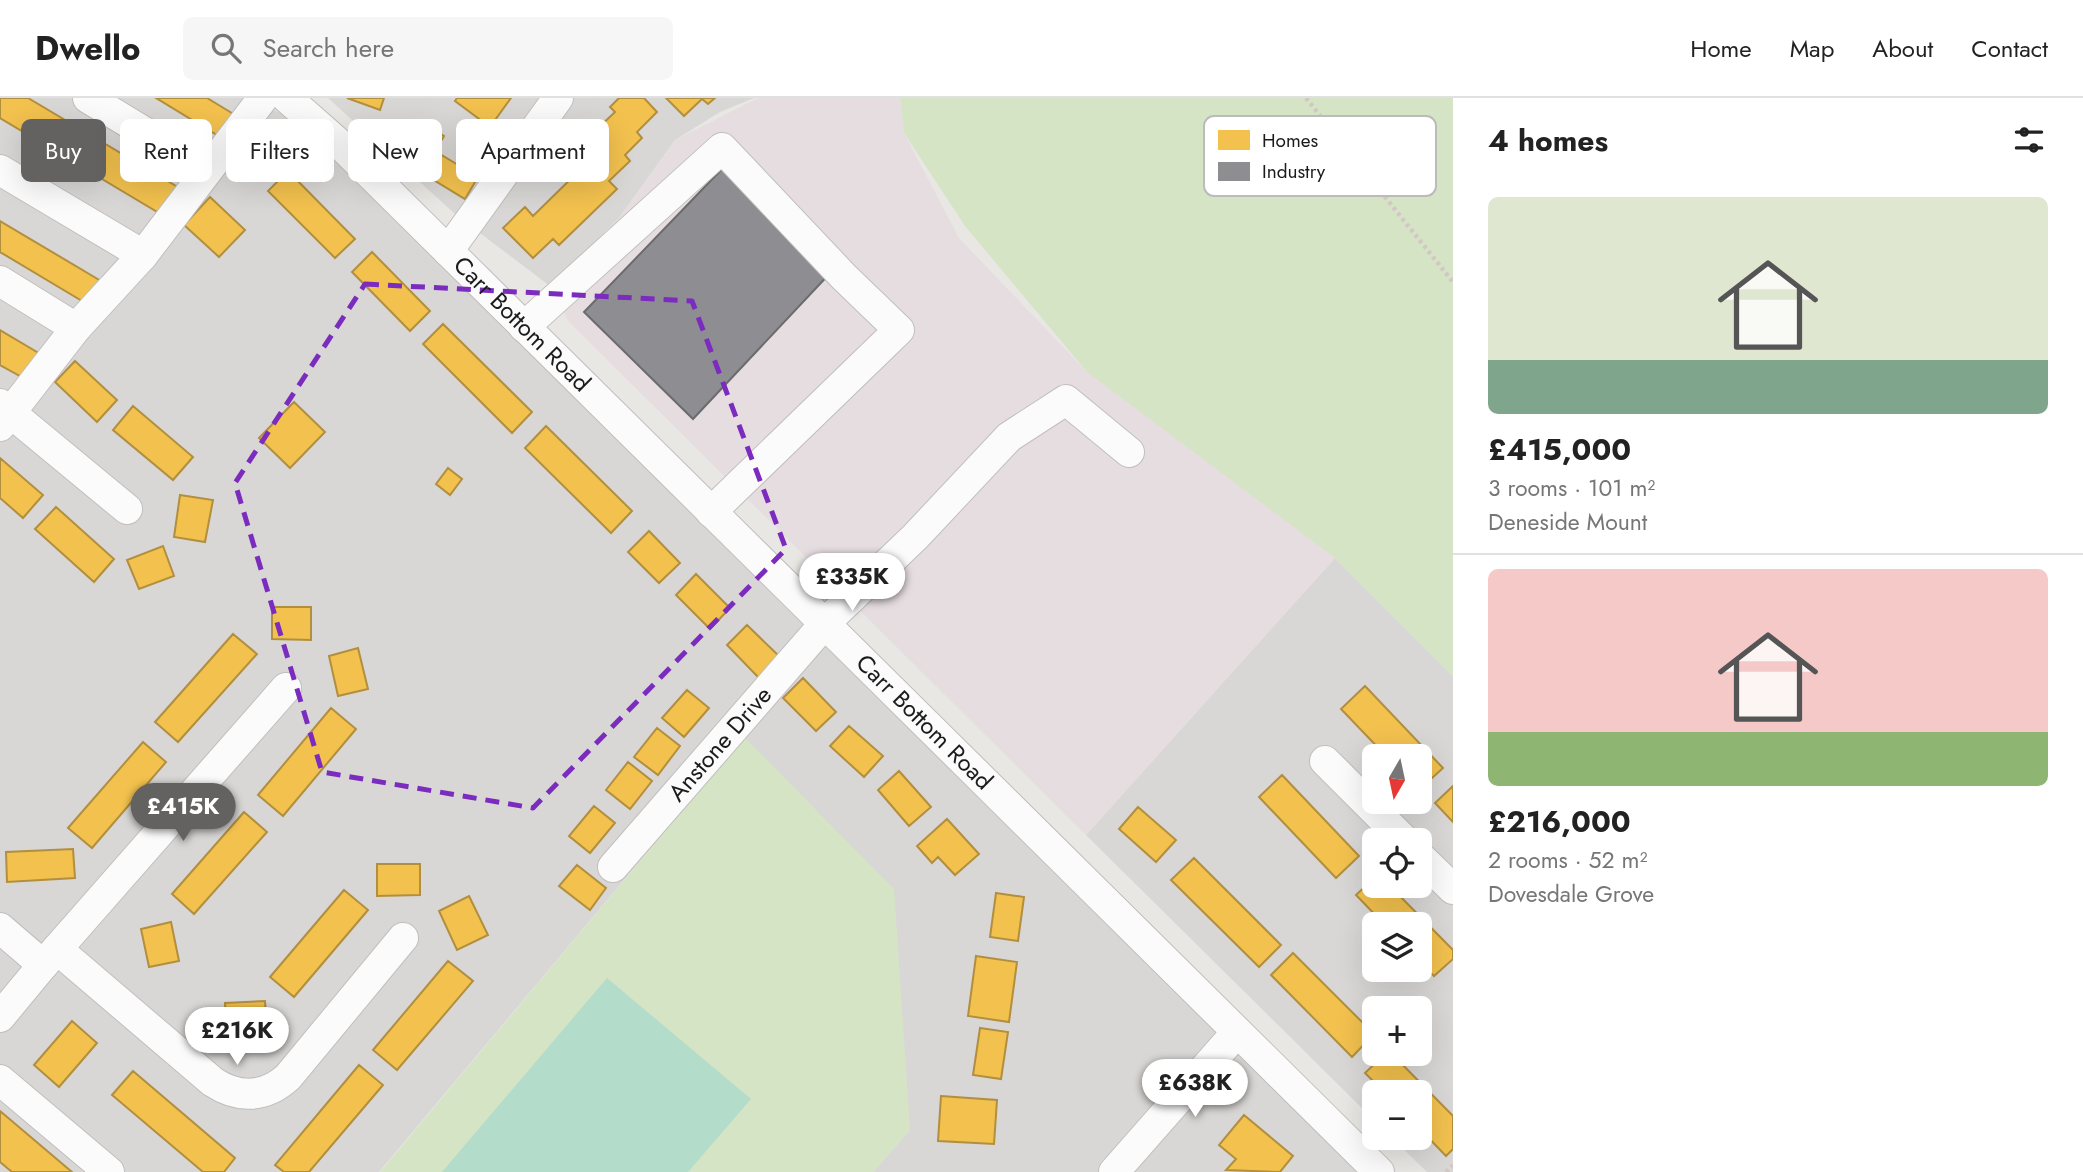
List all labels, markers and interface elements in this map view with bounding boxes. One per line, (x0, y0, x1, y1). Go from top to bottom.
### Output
search box (183, 17, 673, 80)
text: Dwello (35, 25, 141, 72)
icon: search (207, 29, 245, 67)
text: Search here (263, 29, 394, 67)
text: Home (1690, 31, 1752, 66)
text: Map (1790, 31, 1834, 66)
text: About (1872, 31, 1933, 66)
text: Contact (1971, 31, 2048, 66)
legend (1204, 116, 1436, 196)
chip: Buy (21, 119, 106, 182)
chip: Rent (120, 119, 212, 182)
chip: Filters (226, 119, 334, 182)
chip: New (348, 119, 442, 182)
chip: Apartment (456, 119, 609, 182)
text: 4 homes (1488, 119, 1608, 162)
icon: filters (2010, 121, 2048, 159)
text: Homes (1262, 127, 1319, 154)
text: Industry (1262, 158, 1326, 185)
icon: home (1705, 242, 1831, 368)
street label: Carr Bottom Road (446, 248, 599, 400)
text: £415,000 (1488, 428, 1631, 471)
text: 3 rooms · 101 m² (1488, 471, 1655, 505)
text: Deneside Mount (1488, 505, 1647, 539)
pin: £335K (803, 554, 901, 613)
text: £335K (815, 559, 889, 593)
icon: home (1705, 614, 1831, 740)
street label: Carr Bottom Road (848, 646, 1001, 798)
street label: Anstone Drive (660, 678, 780, 809)
north arrow (1362, 744, 1432, 814)
map controls (1362, 744, 1432, 1150)
pin: £415K (134, 784, 232, 843)
text: £415K (147, 789, 219, 823)
text: £216,000 (1488, 800, 1631, 843)
button: locate (1362, 828, 1432, 898)
text: 2 rooms · 52 m² (1488, 843, 1647, 877)
text: Dovesdale Grove (1488, 877, 1654, 911)
button: layers (1362, 912, 1432, 982)
button: + (1362, 996, 1432, 1066)
pin: £216K (188, 1007, 286, 1067)
text: £216K (201, 1013, 273, 1047)
pin: £638K (1146, 1060, 1244, 1119)
text: £638K (1158, 1065, 1232, 1099)
button: − (1362, 1080, 1432, 1150)

